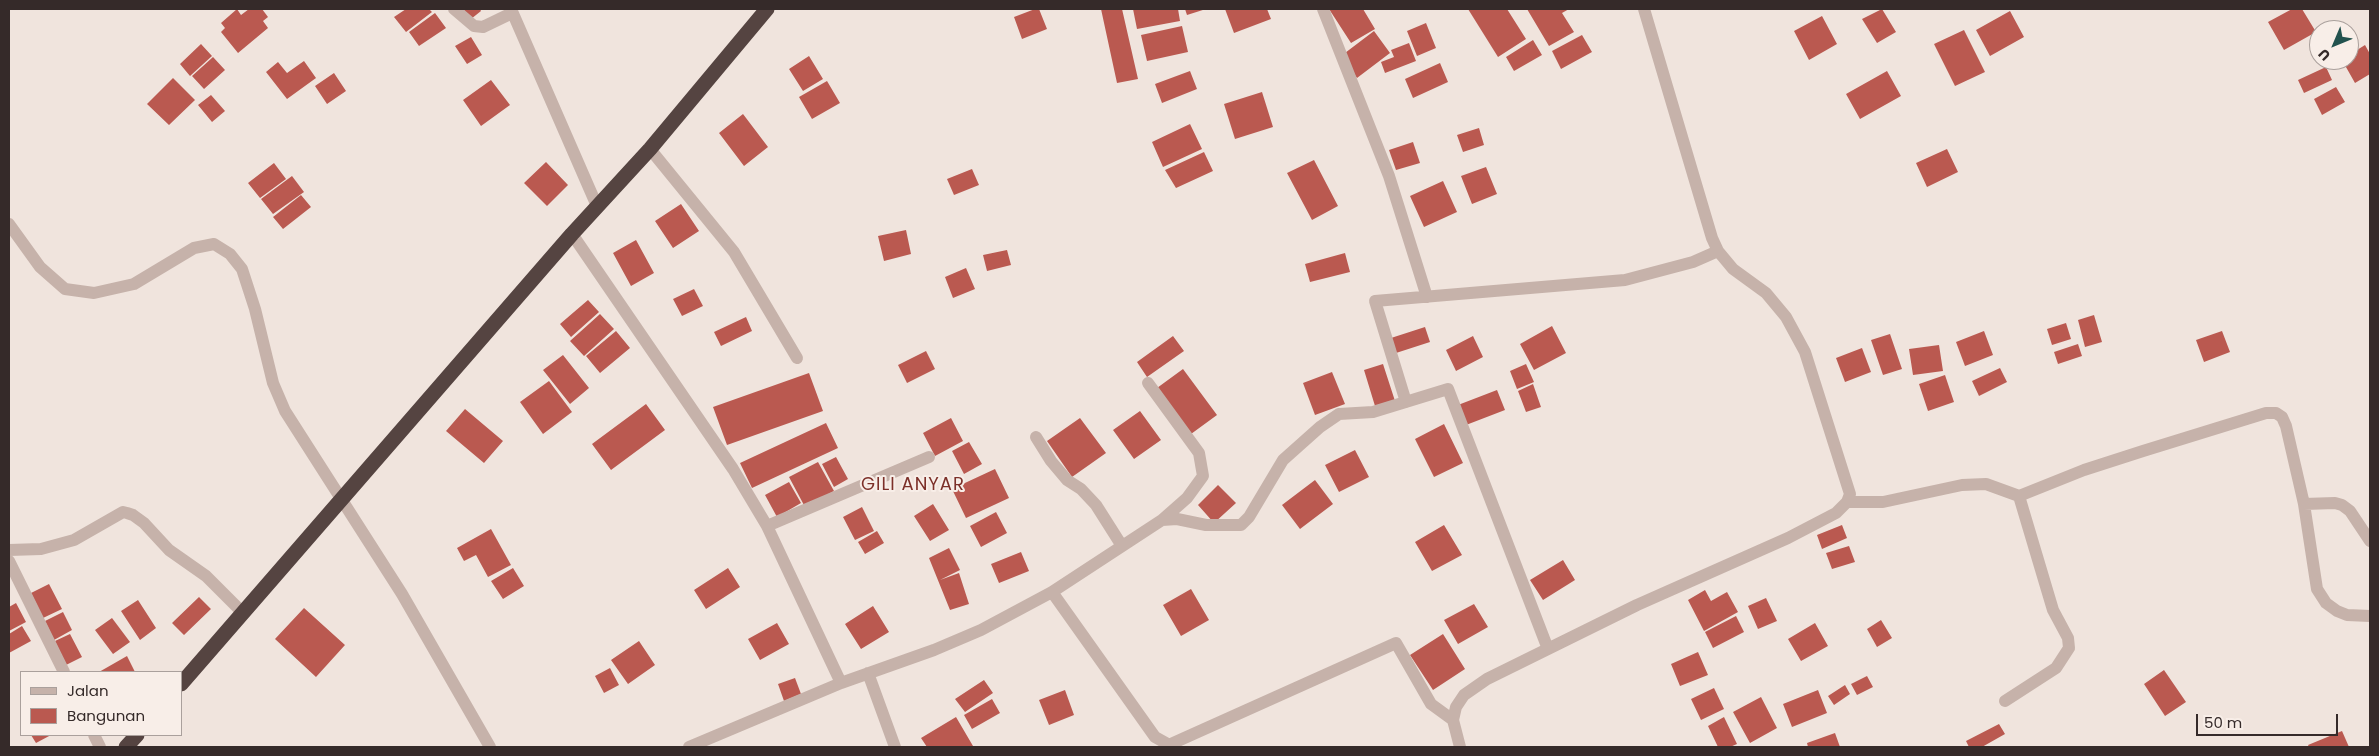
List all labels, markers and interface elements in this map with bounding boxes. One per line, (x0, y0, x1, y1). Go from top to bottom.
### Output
north arrow (2309, 20, 2359, 70)
text: U (2314, 44, 2335, 65)
district label: GILI ANYAR (860, 474, 966, 496)
legend (20, 671, 182, 736)
text: Jalan (67, 680, 109, 701)
scale bar (2199, 704, 2342, 736)
text: Bangunan (67, 705, 145, 726)
text: 50 m (2204, 712, 2242, 733)

